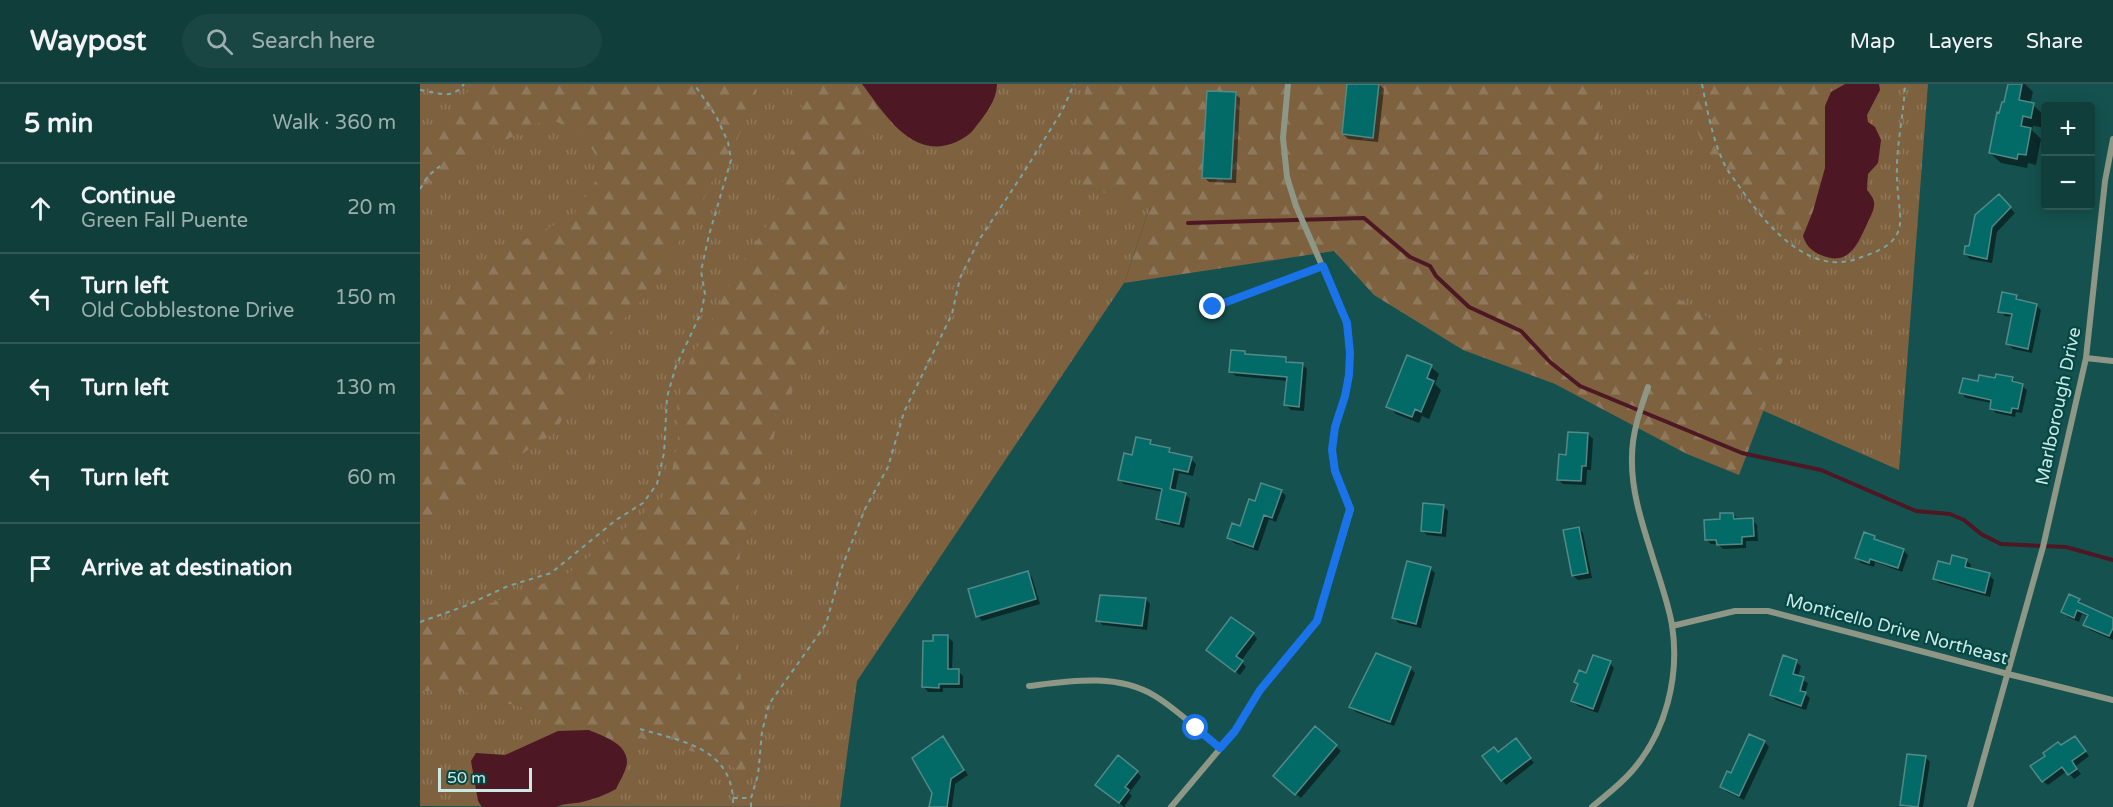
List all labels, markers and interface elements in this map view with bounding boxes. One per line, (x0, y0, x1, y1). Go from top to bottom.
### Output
search box (182, 14, 602, 68)
text: Waypost (30, 24, 146, 58)
icon: search (203, 25, 236, 58)
text: Search here (251, 28, 375, 54)
text: Map (1850, 29, 1895, 54)
text: Layers (1928, 29, 1993, 54)
text: Share (2026, 29, 2083, 54)
map controls (2041, 102, 2095, 210)
button: + (2041, 102, 2095, 156)
text: 5 min (24, 108, 93, 139)
text: Walk · 360 m (273, 111, 396, 135)
button: − (2041, 156, 2095, 210)
text: Continue (81, 183, 176, 209)
icon: ahead (24, 192, 57, 225)
text: 20 m (347, 196, 396, 220)
text: Green Fall Puente (81, 209, 248, 233)
text: Turn left (81, 273, 169, 299)
icon: left (24, 282, 57, 315)
text: 150 m (335, 286, 396, 310)
route end (1199, 293, 1225, 319)
text: Old Cobblestone Drive (81, 299, 294, 323)
street label: Marlborough Drive (2030, 325, 2086, 487)
icon: left (24, 372, 57, 405)
text: Turn left (81, 375, 169, 401)
text: 130 m (335, 376, 396, 400)
icon: left (24, 462, 57, 495)
text: Turn left (81, 465, 169, 491)
text: 60 m (347, 466, 396, 490)
icon: arrive (24, 552, 57, 585)
text: Arrive at destination (81, 555, 292, 581)
street label: Monticello Drive Northeast (1783, 589, 2011, 669)
route start (1182, 714, 1208, 740)
scale bar (438, 765, 532, 792)
text: 50 m (447, 768, 486, 788)

